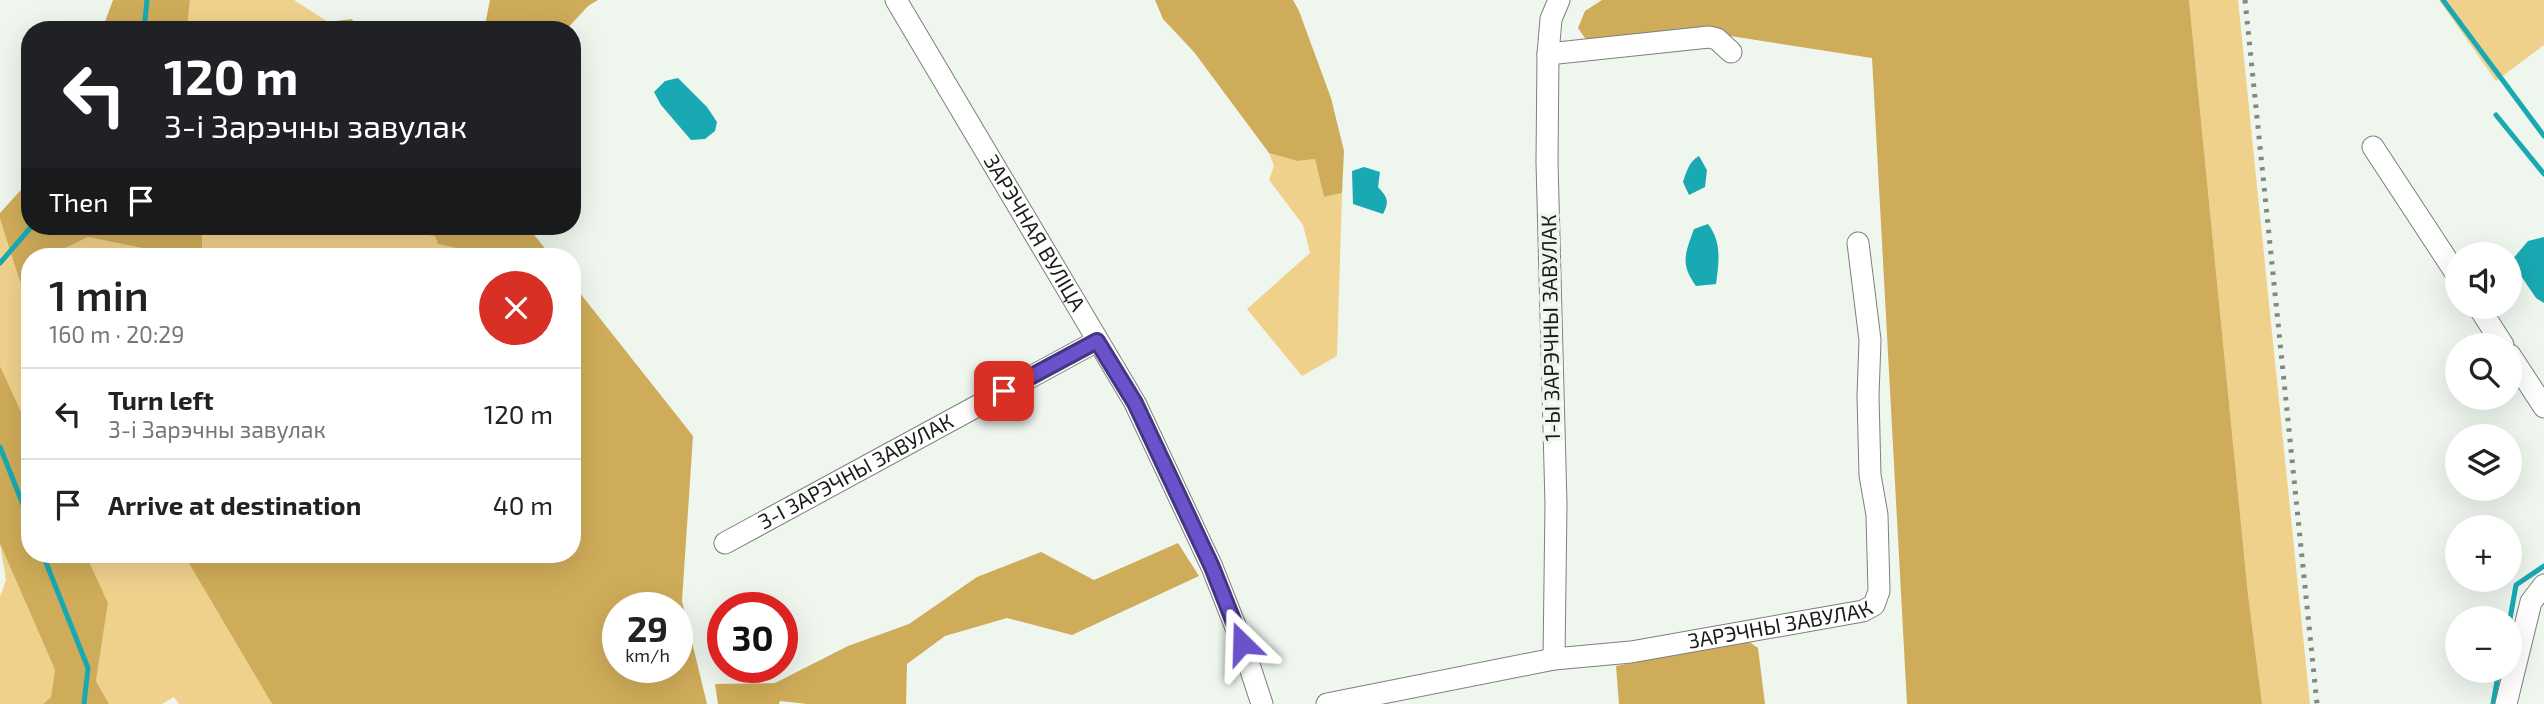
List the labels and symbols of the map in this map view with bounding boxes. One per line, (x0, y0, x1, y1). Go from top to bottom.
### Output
street label: ЗАРЭЧНАЯ ВУЛІЦА (979, 150, 1092, 315)
street label: 1-Ы ЗАРЭЧНЫ ЗАВУЛАК (1535, 214, 1564, 442)
pin (974, 361, 1034, 421)
street label: 3-І ЗАРЭЧНЫ ЗАВУЛАК (753, 408, 957, 534)
speed limit sign: 30 (707, 592, 798, 683)
street label: ЗАРЭЧНЫ ЗАВУЛАК (1686, 594, 1876, 653)
position arrow (1205, 606, 1279, 680)

